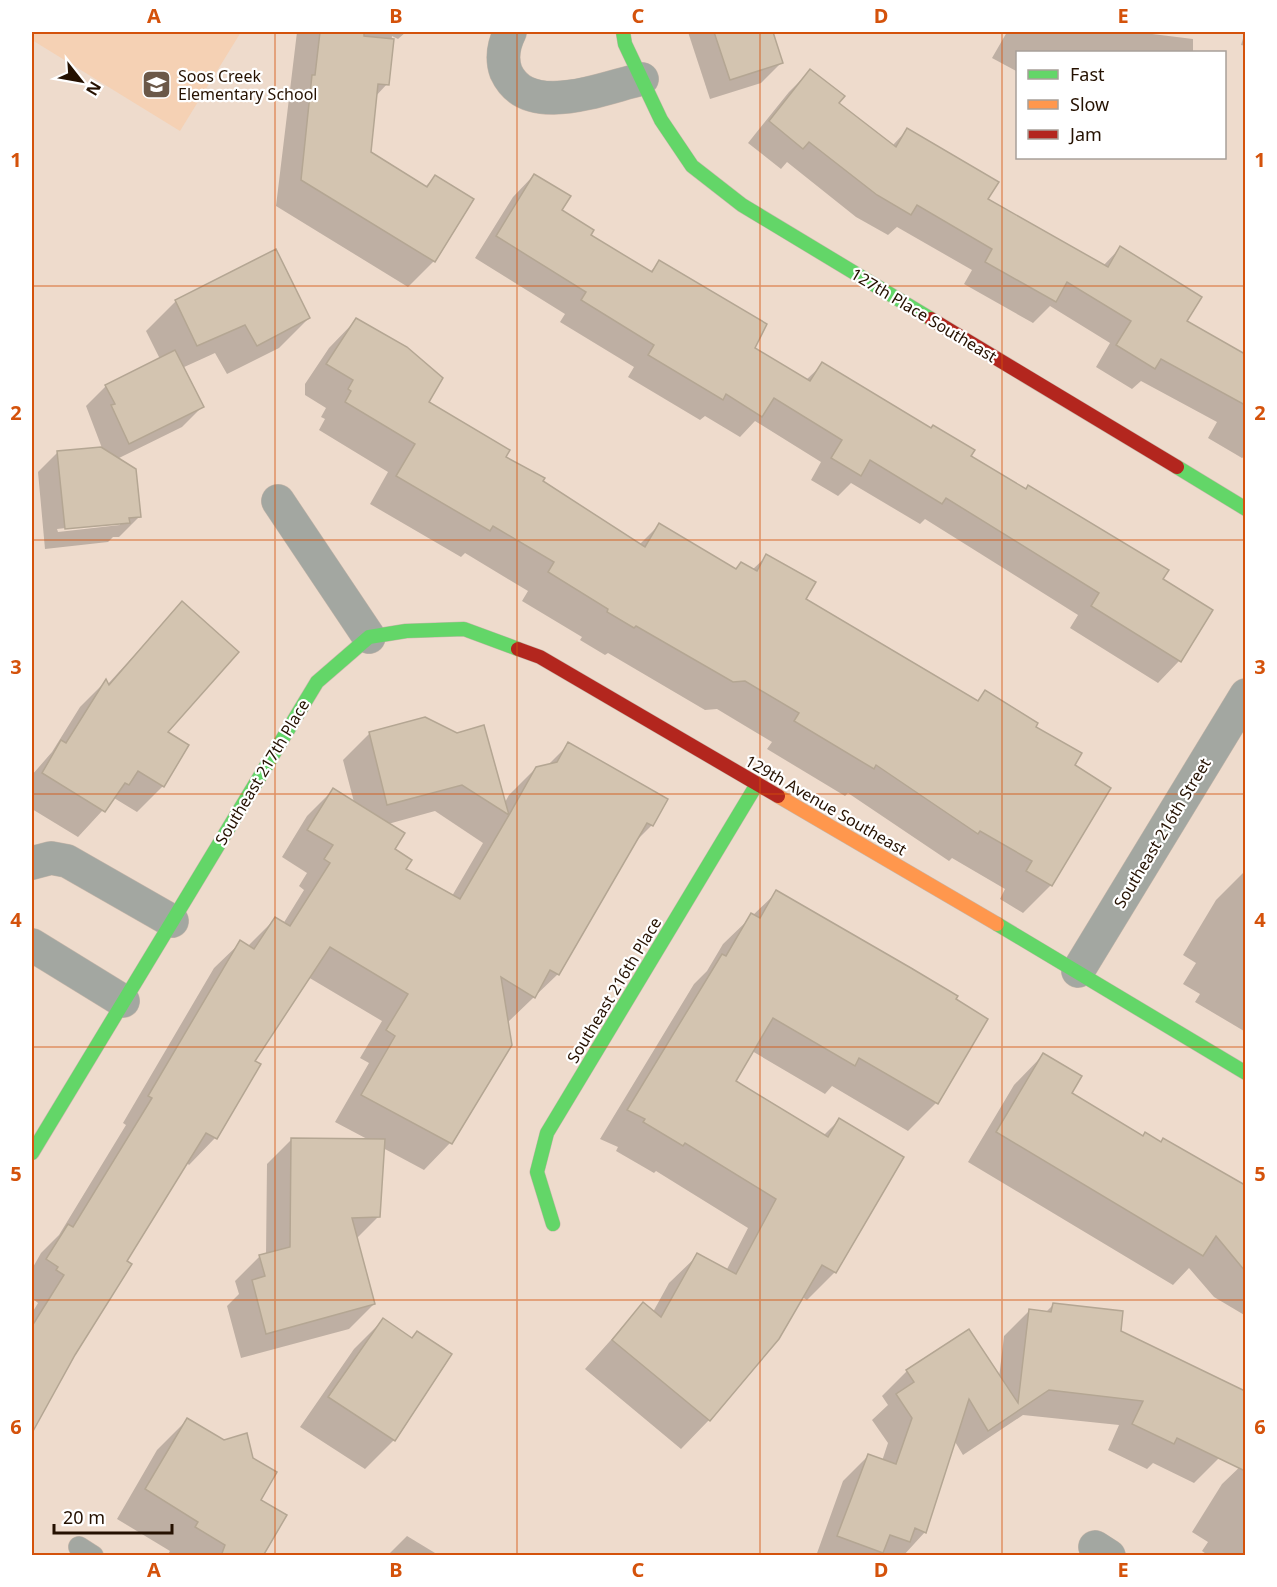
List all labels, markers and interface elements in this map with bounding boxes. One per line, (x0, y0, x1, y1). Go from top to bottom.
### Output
text: A (147, 2, 161, 29)
text: B (389, 2, 403, 29)
text: C (632, 2, 645, 29)
text: D (874, 2, 888, 29)
text: E (1117, 2, 1129, 29)
north arrow (51, 51, 111, 111)
legend (1016, 51, 1226, 159)
text: Fast (1070, 62, 1105, 86)
place label: Soos Creek Elementary School (178, 65, 317, 105)
school or university icon: Soos Creek Elementary School (141, 69, 173, 101)
text: N (81, 77, 107, 100)
text: Slow (1070, 92, 1109, 116)
text: Jam (1068, 122, 1102, 146)
text: 1 (10, 146, 22, 173)
text: 1 (1254, 146, 1266, 173)
street label: 127th Place Southeast (847, 263, 1001, 367)
text: 2 (10, 399, 22, 426)
text: 2 (1254, 399, 1266, 426)
text: 3 (10, 653, 22, 680)
text: 3 (1254, 653, 1266, 680)
street label: Southeast 217th Place (210, 695, 314, 849)
street label: 129th Avenue Southeast (741, 750, 911, 860)
street label: Southeast 216th Street (1108, 754, 1216, 912)
text: 4 (10, 906, 22, 933)
text: 4 (1254, 906, 1266, 933)
street label: Southeast 216th Place (562, 913, 666, 1067)
text: 5 (10, 1160, 22, 1187)
text: 5 (1254, 1160, 1266, 1187)
text: 6 (10, 1413, 22, 1440)
text: 6 (1254, 1413, 1266, 1440)
scale bar (54, 1497, 172, 1535)
text: 20 m (63, 1505, 105, 1529)
text: A (147, 1556, 161, 1583)
text: B (389, 1556, 403, 1583)
text: C (632, 1556, 645, 1583)
text: D (874, 1556, 888, 1583)
text: E (1117, 1556, 1129, 1583)

